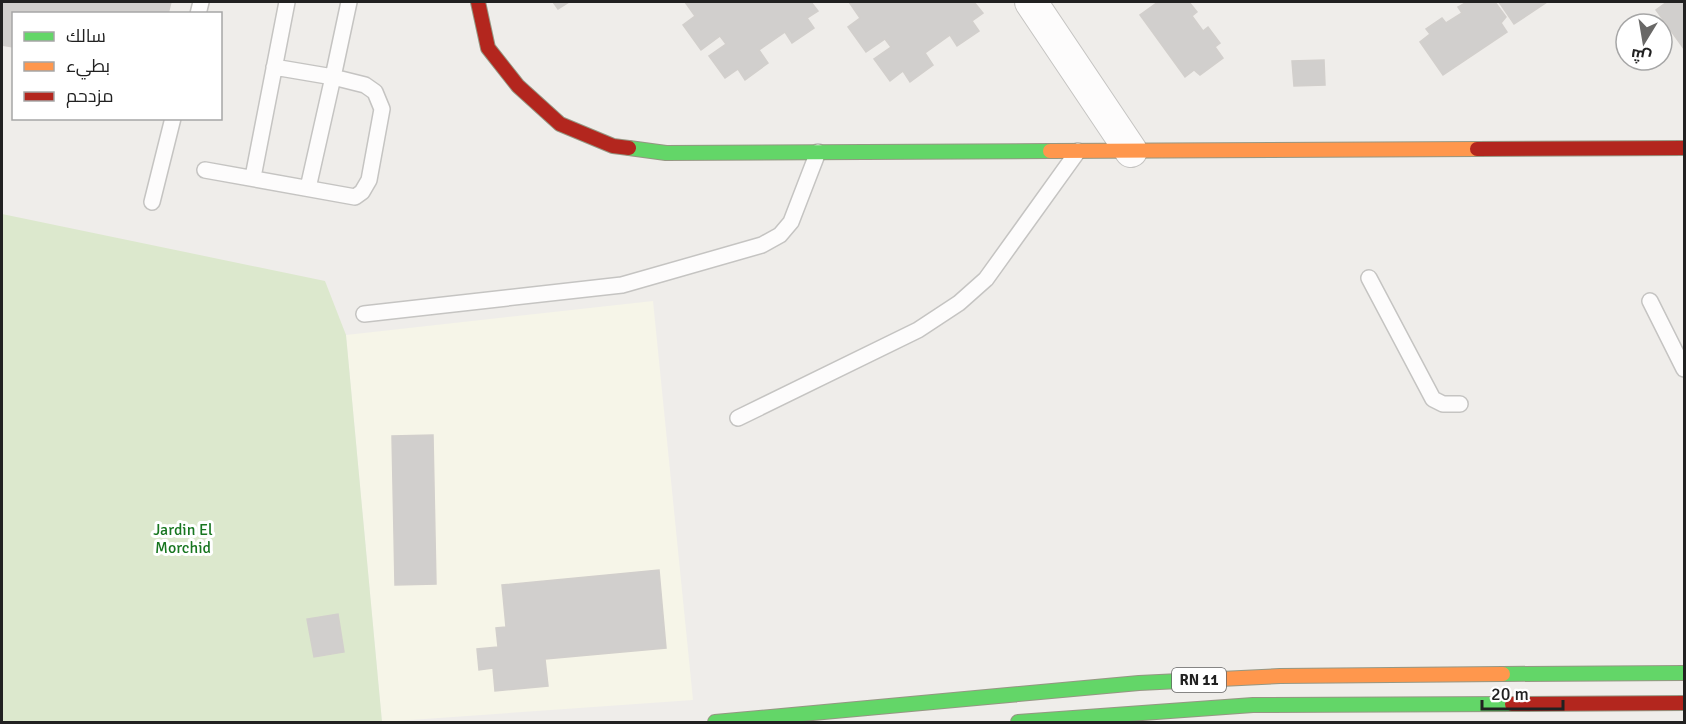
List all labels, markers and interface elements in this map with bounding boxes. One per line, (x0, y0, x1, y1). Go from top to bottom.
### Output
legend (12, 12, 222, 120)
north arrow (1614, 12, 1674, 72)
text: سالك (66, 25, 106, 47)
text: ش (1629, 44, 1653, 68)
text: بطيء (66, 55, 110, 80)
text: مزدحم (66, 85, 114, 108)
park label: Jardin El Morchid (153, 520, 213, 558)
road number: RN 11 (1172, 668, 1226, 692)
scale bar (1482, 673, 1563, 711)
text: 20 m (1491, 683, 1529, 705)

